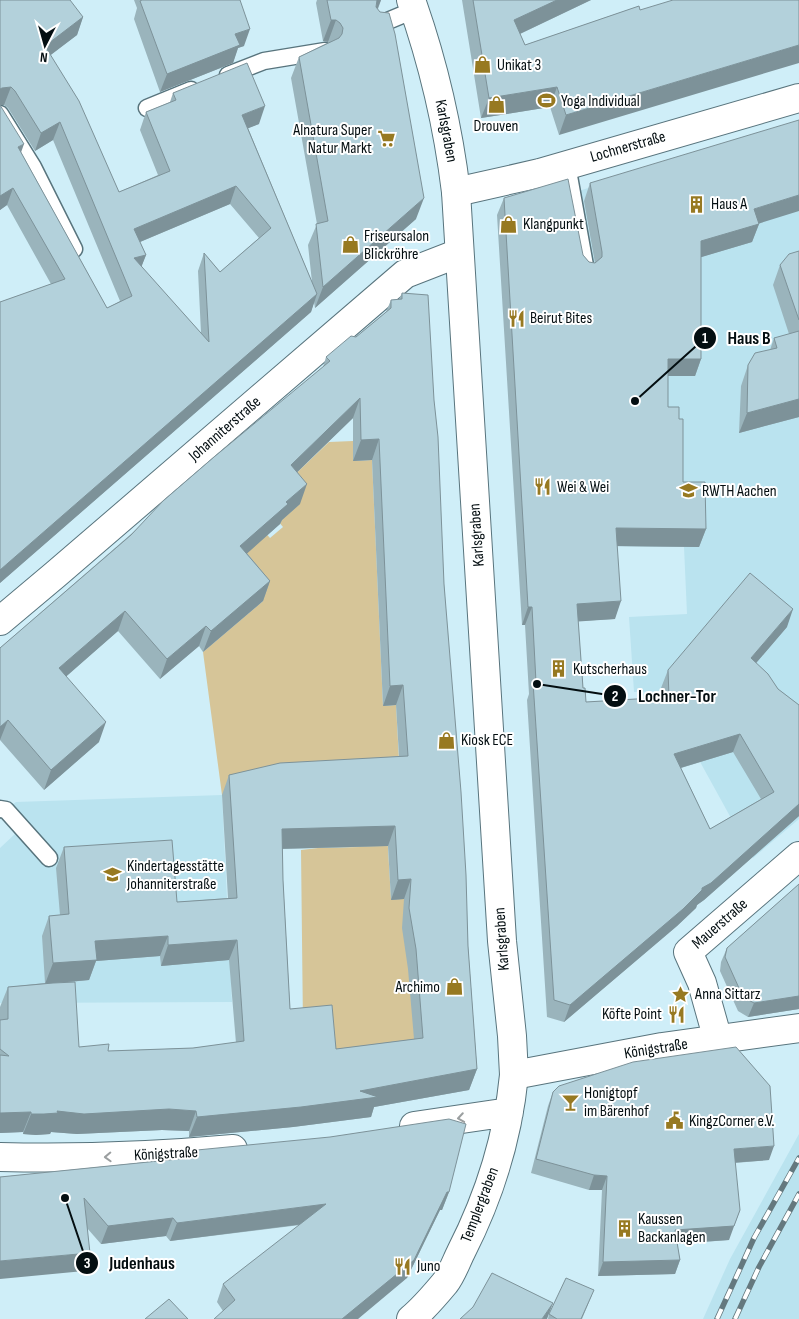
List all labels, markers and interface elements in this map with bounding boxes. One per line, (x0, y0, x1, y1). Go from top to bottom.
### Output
north arrow (20, 20, 70, 70)
text: N (39, 49, 48, 66)
shop icon: Unikat 3 (473, 55, 493, 75)
place label: Unikat 3 (497, 56, 541, 75)
sports icon: Yoga Individual (537, 91, 557, 111)
place label: Yoga Individual (561, 92, 640, 111)
shop icon: Drouven (486, 94, 506, 114)
street label: Karlsgraben (431, 98, 461, 164)
place label: Drouven (474, 117, 518, 136)
place label: Alnatura Super Natur Markt (292, 121, 372, 158)
street label: Lochnerstraße (588, 127, 668, 167)
supermarket icon: Alnatura Super Natur Markt (376, 129, 396, 149)
building icon: Haus A (687, 194, 707, 214)
place label: Haus A (711, 195, 747, 214)
shop icon: Klangpunkt (499, 214, 519, 234)
place label: Klangpunkt (523, 215, 584, 234)
place label: Friseursalon Blickröhre (364, 227, 429, 264)
shop icon: Friseursalon Blickröhre (340, 235, 360, 255)
restaurant icon: Beirut Bites (506, 308, 526, 328)
place label: Beirut Bites (530, 309, 593, 328)
callout: Haus B (692, 322, 780, 355)
text: Haus B (727, 328, 771, 349)
text: 1 (702, 329, 708, 348)
street label: Johanniterstraße (184, 392, 265, 466)
restaurant icon: Wei & Wei (533, 477, 553, 497)
place label: Wei & Wei (557, 478, 609, 497)
school or university icon: RWTH Aachen (678, 481, 698, 501)
place label: RWTH Aachen (702, 482, 777, 501)
street label: Karlsgraben (465, 503, 489, 567)
building icon: Kutscherhaus (549, 659, 569, 679)
place label: Kutscherhaus (573, 660, 647, 679)
callout: Lochner-Tor (603, 679, 726, 712)
text: Lochner-Tor (638, 686, 716, 707)
text: 2 (612, 687, 618, 706)
shop icon: Kiosk ECE (437, 730, 457, 750)
place label: Kiosk ECE (461, 731, 513, 750)
place label: Kindertagesstätte Johanniterstraße (126, 857, 224, 894)
school or university icon: Kindertagesstätte Johanniterstraße (103, 865, 123, 885)
street label: Mauerstraße (688, 895, 752, 953)
street label: Karlsgraben (490, 907, 514, 971)
shop icon: Archimo (444, 977, 464, 997)
place label: Archimo (394, 978, 440, 997)
place icon: Anna Sittarz (671, 984, 691, 1004)
place label: Anna Sittarz (694, 985, 761, 1004)
restaurant icon: Köfte Point (666, 1004, 686, 1024)
place label: Köfte Point (602, 1005, 662, 1024)
street label: Königstraße (623, 1035, 689, 1063)
place label: Honigtopf im Bärenhof (584, 1084, 649, 1121)
bar icon: Honigtopf im Bärenhof (560, 1092, 580, 1112)
public building icon: KingzCorner e.V. (665, 1111, 685, 1131)
place label: KingzCorner e.V. (689, 1112, 775, 1131)
one-way arrow (456, 1113, 465, 1123)
street label: Königstraße (133, 1143, 199, 1165)
one-way arrow (104, 1151, 112, 1162)
street label: Templergraben (457, 1165, 503, 1245)
place label: Kaussen Backanlagen (638, 1210, 706, 1247)
building icon: Kaussen Backanlagen (614, 1218, 634, 1238)
callout: Judenhaus (74, 1246, 185, 1279)
text: Judenhaus (108, 1253, 175, 1274)
text: 3 (84, 1254, 91, 1273)
restaurant icon: Juno (393, 1256, 413, 1276)
place label: Juno (416, 1257, 440, 1276)

